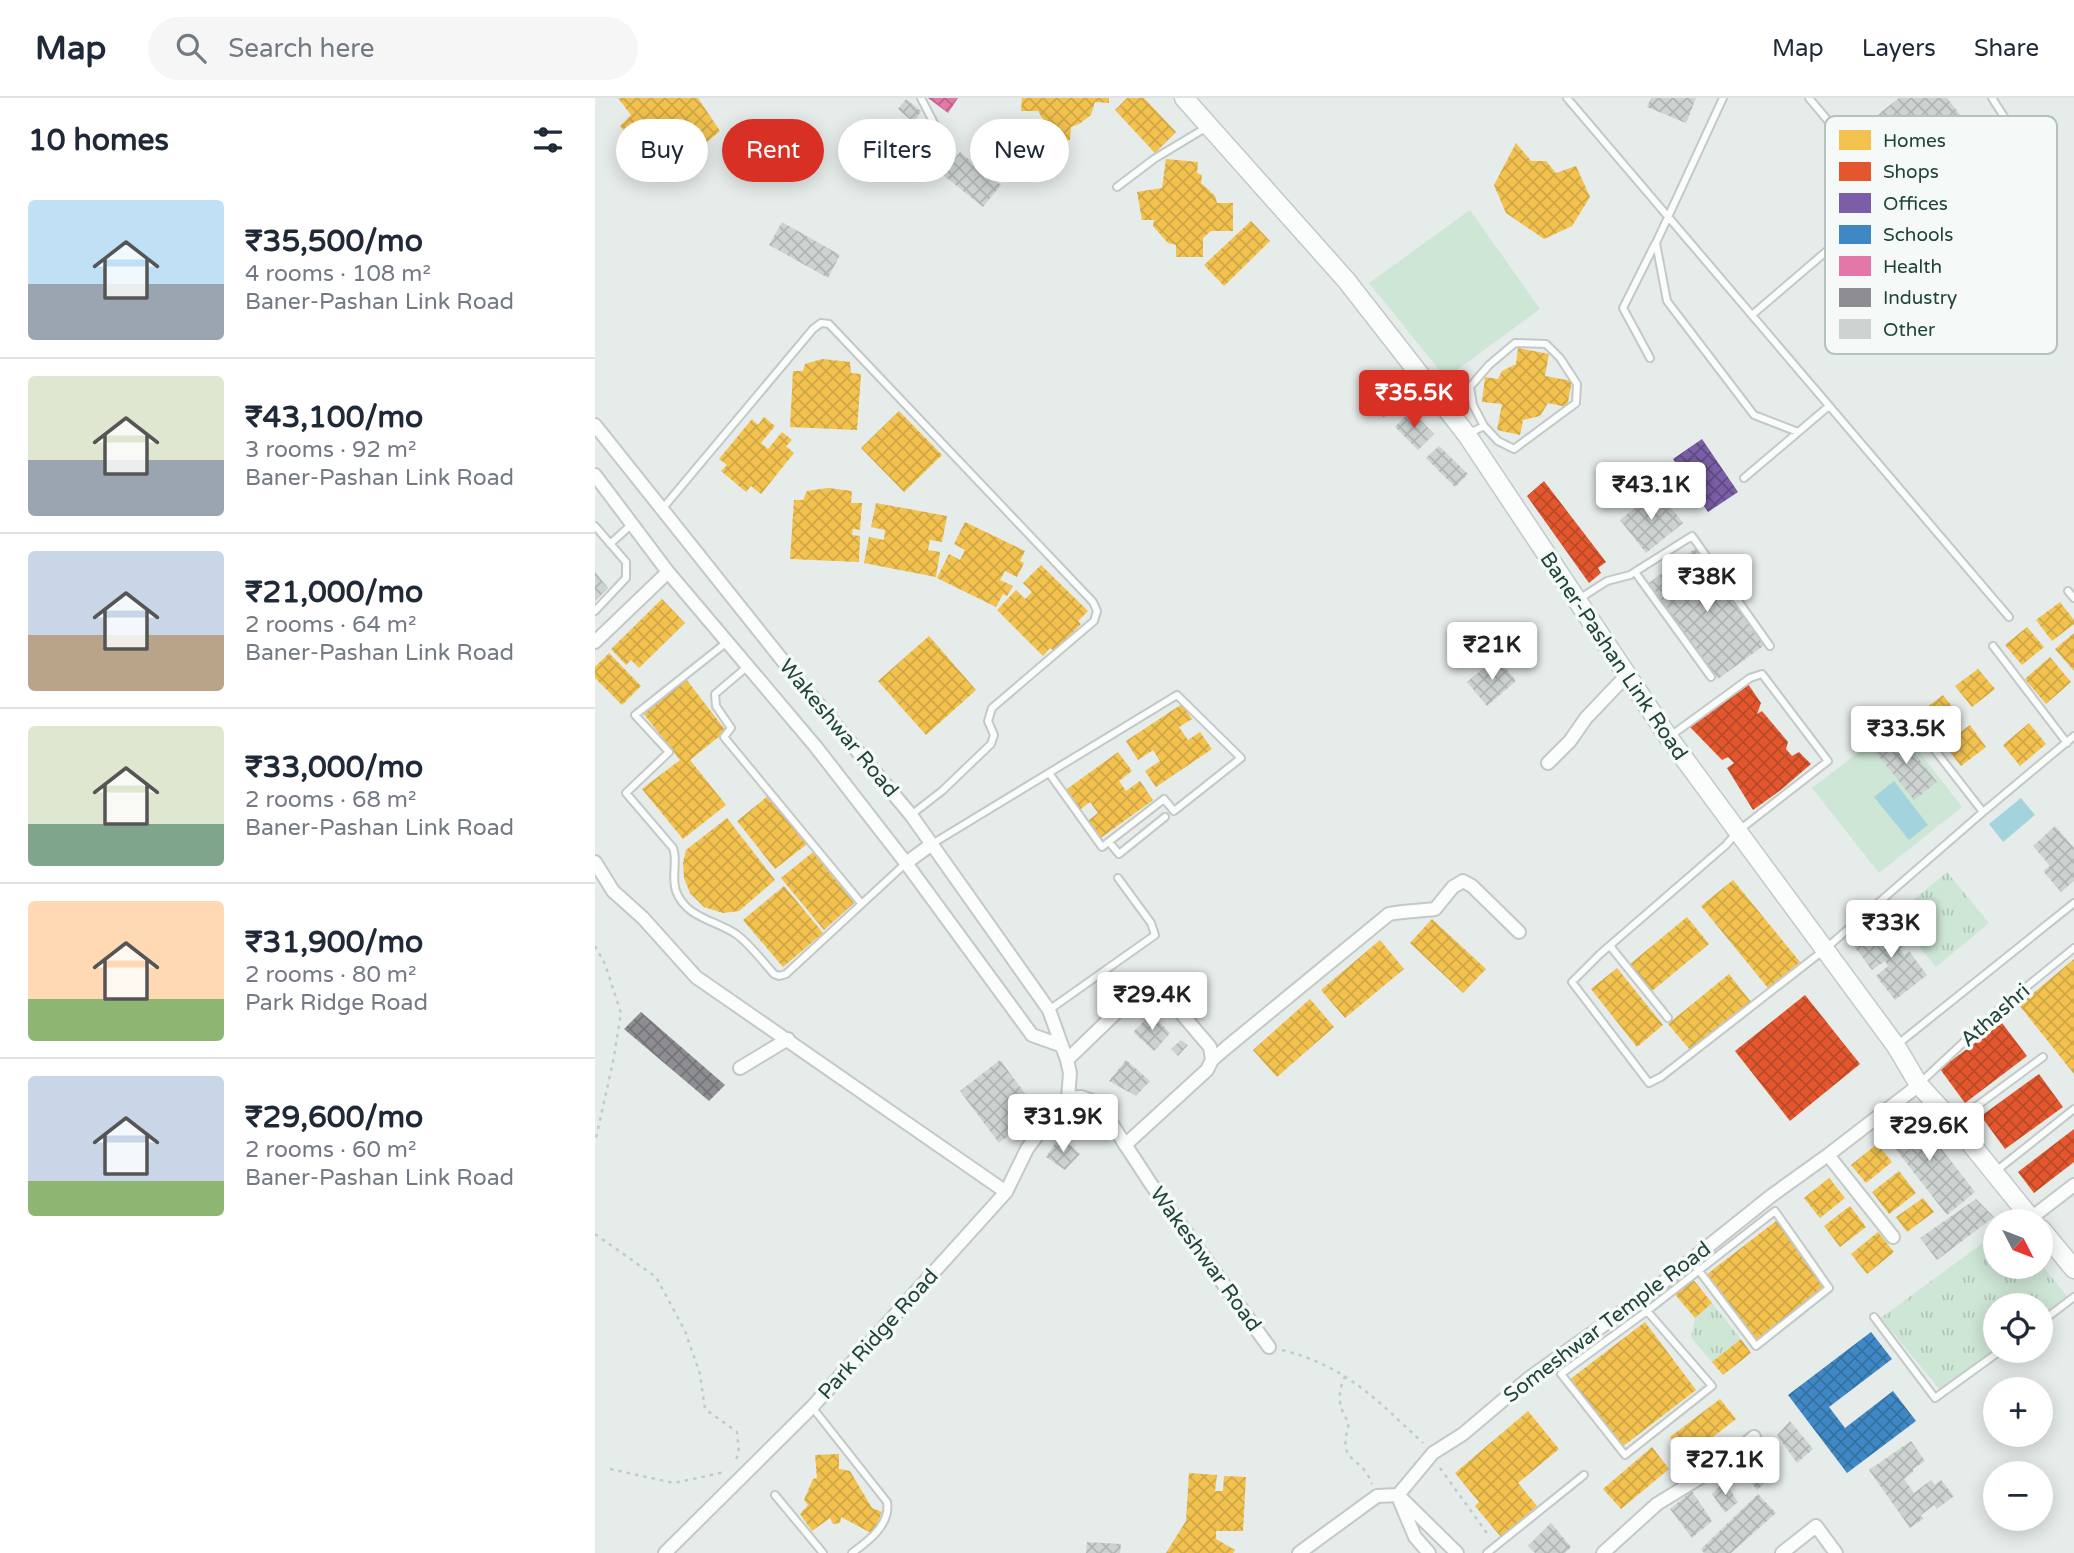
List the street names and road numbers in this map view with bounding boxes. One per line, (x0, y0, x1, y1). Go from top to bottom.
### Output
street label: Baner-Pashan Link Road (1535, 547, 1693, 765)
street label: Wakeshwar Road (774, 654, 904, 802)
street label: Athashri (1955, 978, 2035, 1052)
street label: Wakeshwar Road (1145, 1182, 1266, 1336)
street label: Someshwar Temple Road (1499, 1236, 1716, 1408)
street label: Park Ridge Road (813, 1264, 944, 1405)

